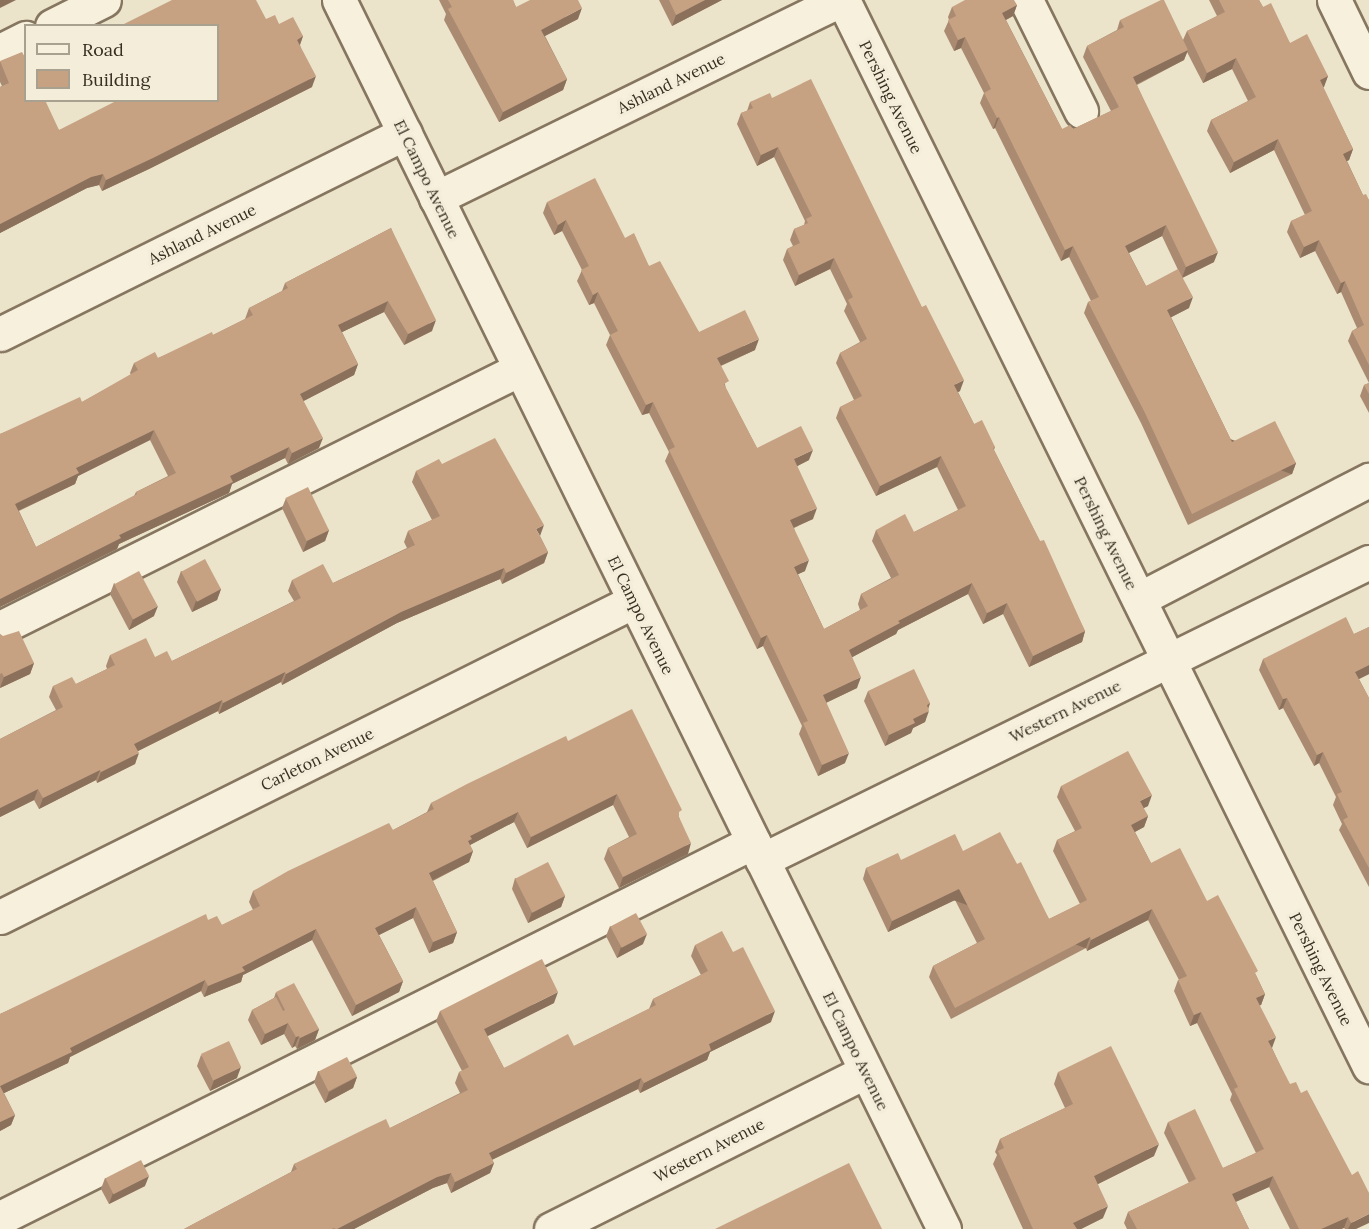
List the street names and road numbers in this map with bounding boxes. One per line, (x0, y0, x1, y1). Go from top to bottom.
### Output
street label: Pershing Avenue (855, 37, 927, 157)
street label: Ashland Avenue (614, 49, 728, 117)
street label: El Campo Avenue (390, 117, 464, 241)
street label: Ashland Avenue (145, 200, 259, 268)
street label: Pershing Avenue (1070, 473, 1142, 593)
street label: El Campo Avenue (604, 553, 678, 677)
street label: Western Avenue (1006, 676, 1124, 746)
street label: Carleton Avenue (258, 723, 376, 795)
street label: Pershing Avenue (1285, 909, 1357, 1029)
street label: El Campo Avenue (819, 989, 893, 1113)
street label: Western Avenue (651, 1114, 767, 1186)

